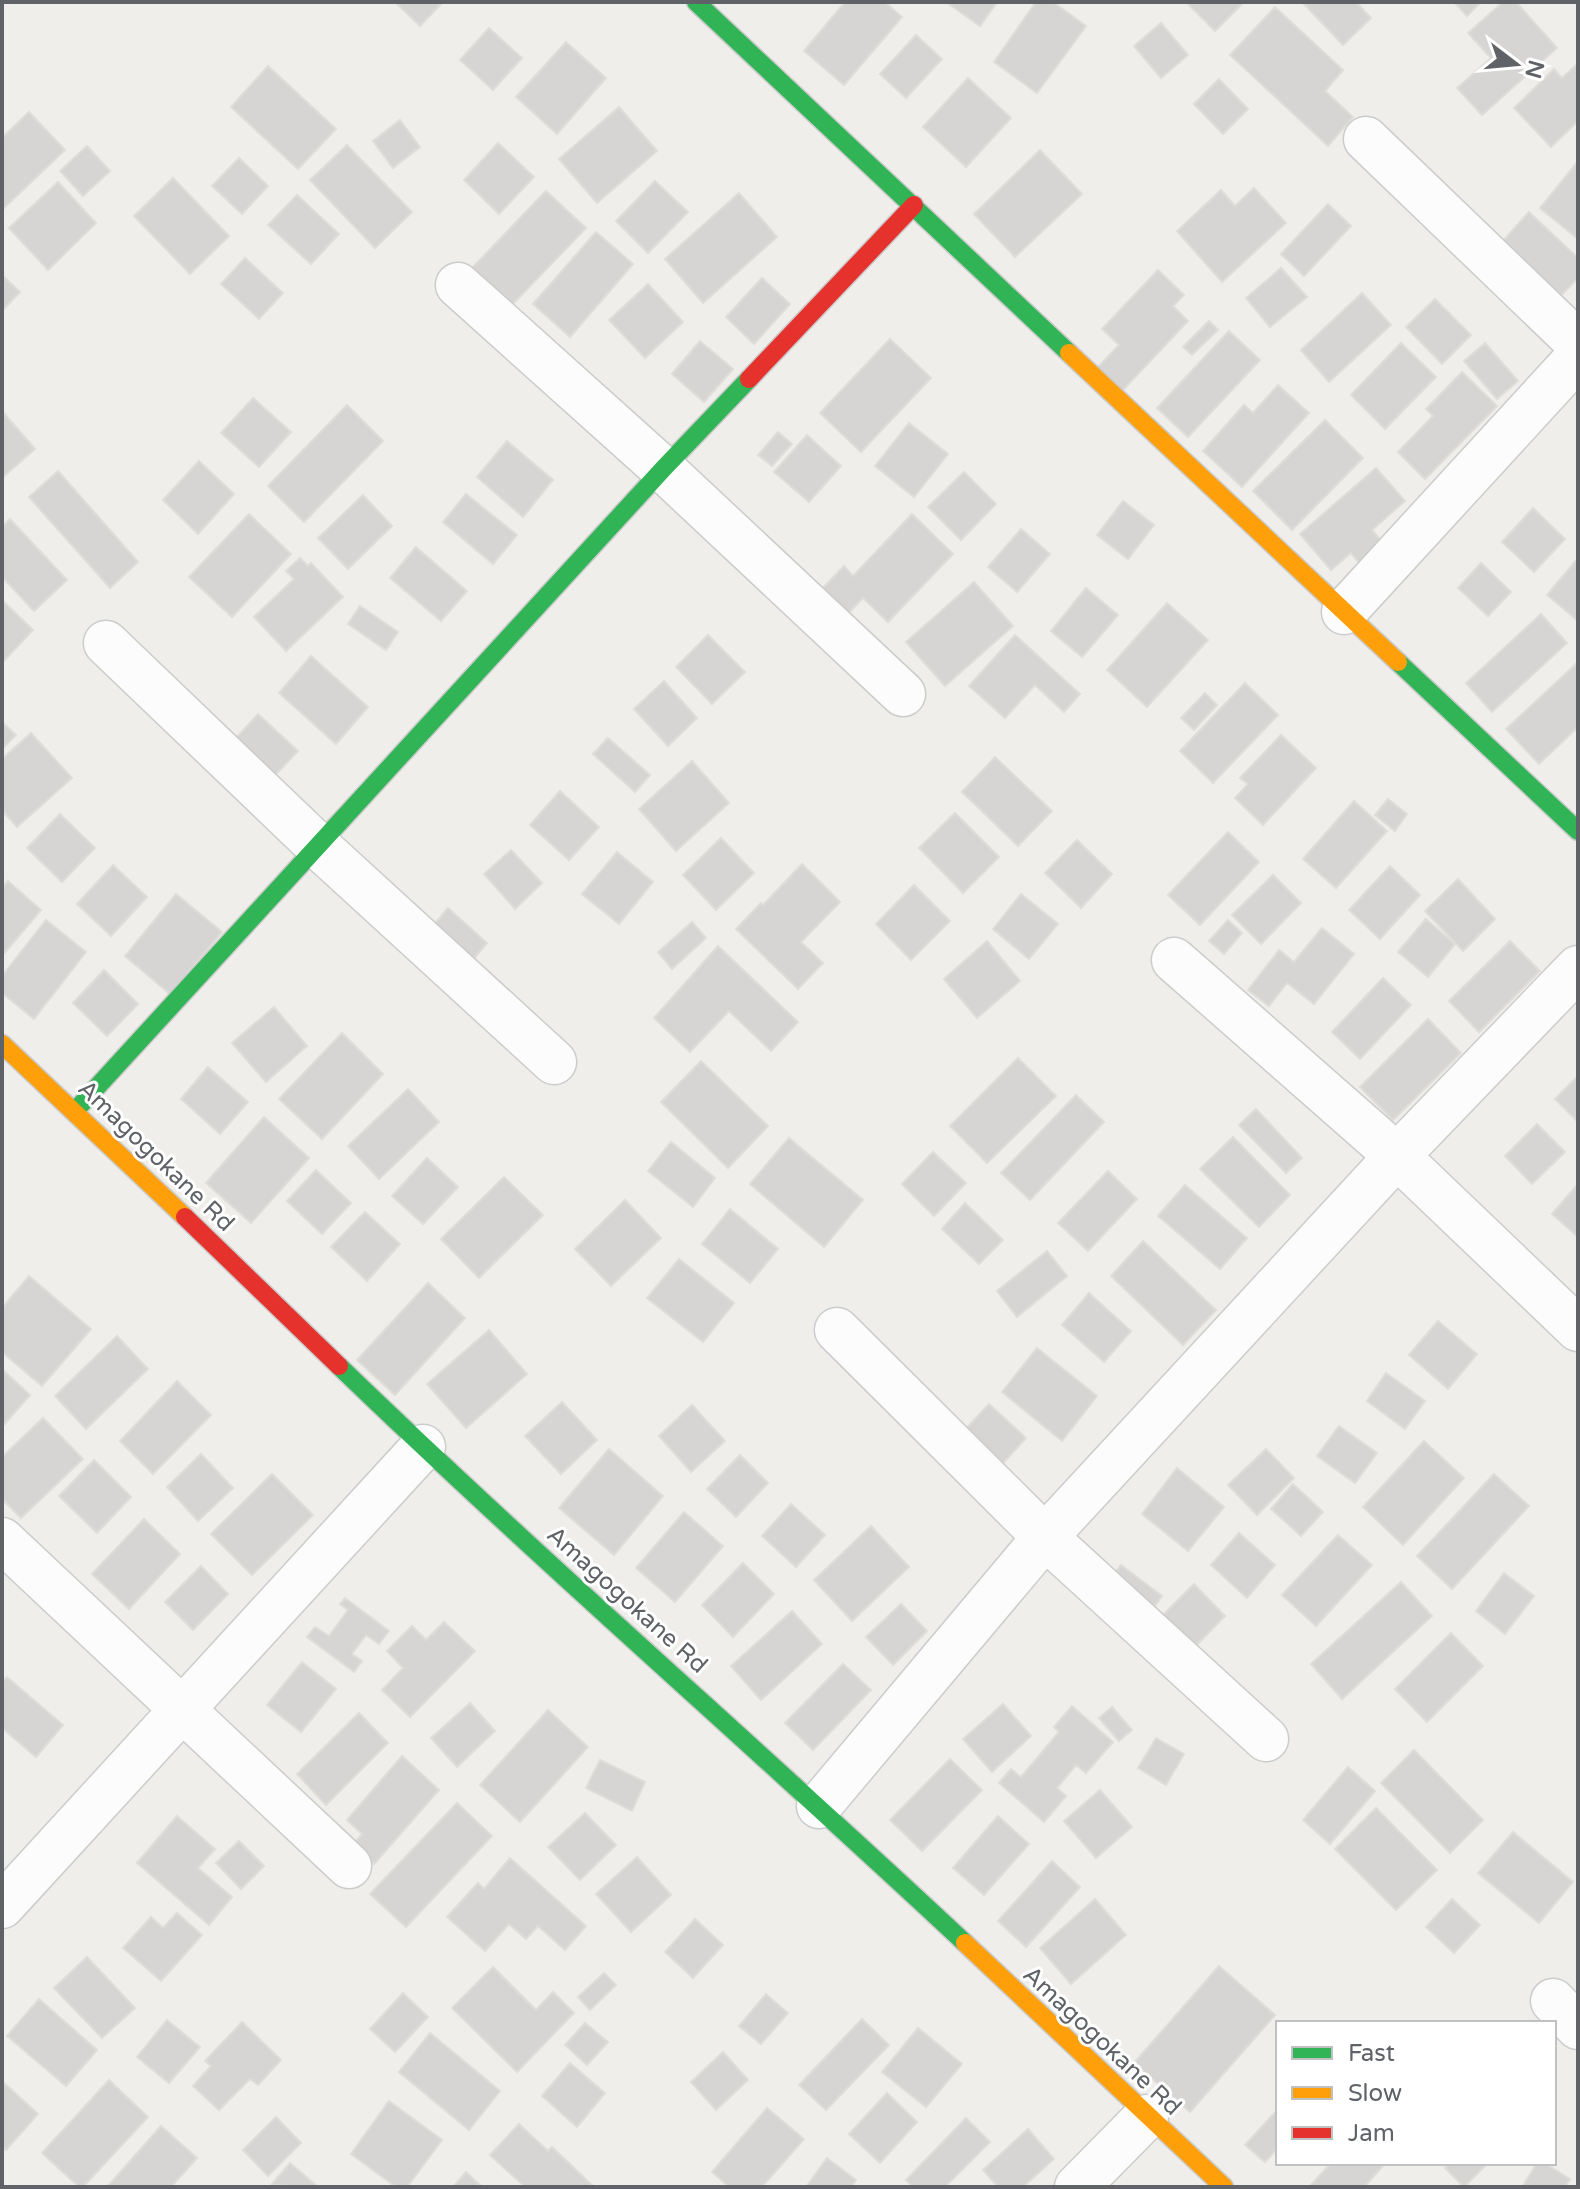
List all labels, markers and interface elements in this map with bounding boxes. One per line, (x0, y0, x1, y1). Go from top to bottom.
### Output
north arrow (1476, 24, 1556, 104)
text: N (1519, 57, 1549, 81)
street label: Amagogokane Rd (72, 1074, 240, 1238)
street label: Amagogokane Rd (541, 1520, 713, 1680)
street label: Amagogokane Rd (1017, 1960, 1187, 2122)
legend (1276, 2021, 1556, 2165)
text: Fast (1348, 2039, 1395, 2068)
text: Slow (1348, 2079, 1402, 2108)
text: Jam (1348, 2119, 1395, 2148)

